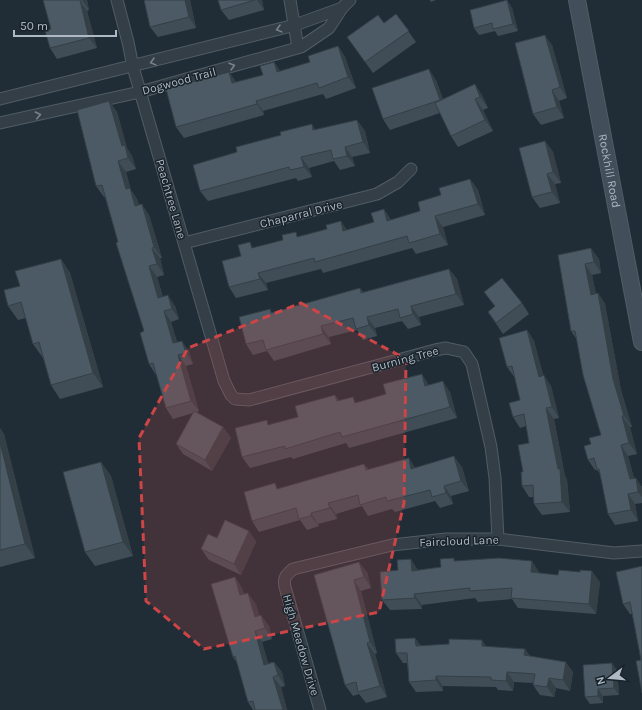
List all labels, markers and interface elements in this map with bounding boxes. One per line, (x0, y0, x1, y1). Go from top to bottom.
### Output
scale bar (14, 12, 116, 38)
text: 50 m (20, 19, 48, 33)
one-way arrow (276, 25, 282, 33)
one-way arrow (150, 57, 157, 66)
one-way arrow (228, 62, 235, 71)
street label: Dogwood Trail (140, 64, 218, 98)
one-way arrow (35, 111, 41, 119)
street label: Rockhill Road (596, 133, 623, 209)
street label: Peachtree Lane (153, 157, 189, 241)
street label: Chaparral Drive (258, 197, 344, 231)
street label: Burning Tree (370, 343, 440, 375)
street label: Faircloud Lane (419, 533, 499, 549)
street label: High Meadow Drive (280, 593, 322, 697)
north arrow (590, 658, 630, 698)
text: N (594, 675, 608, 686)

